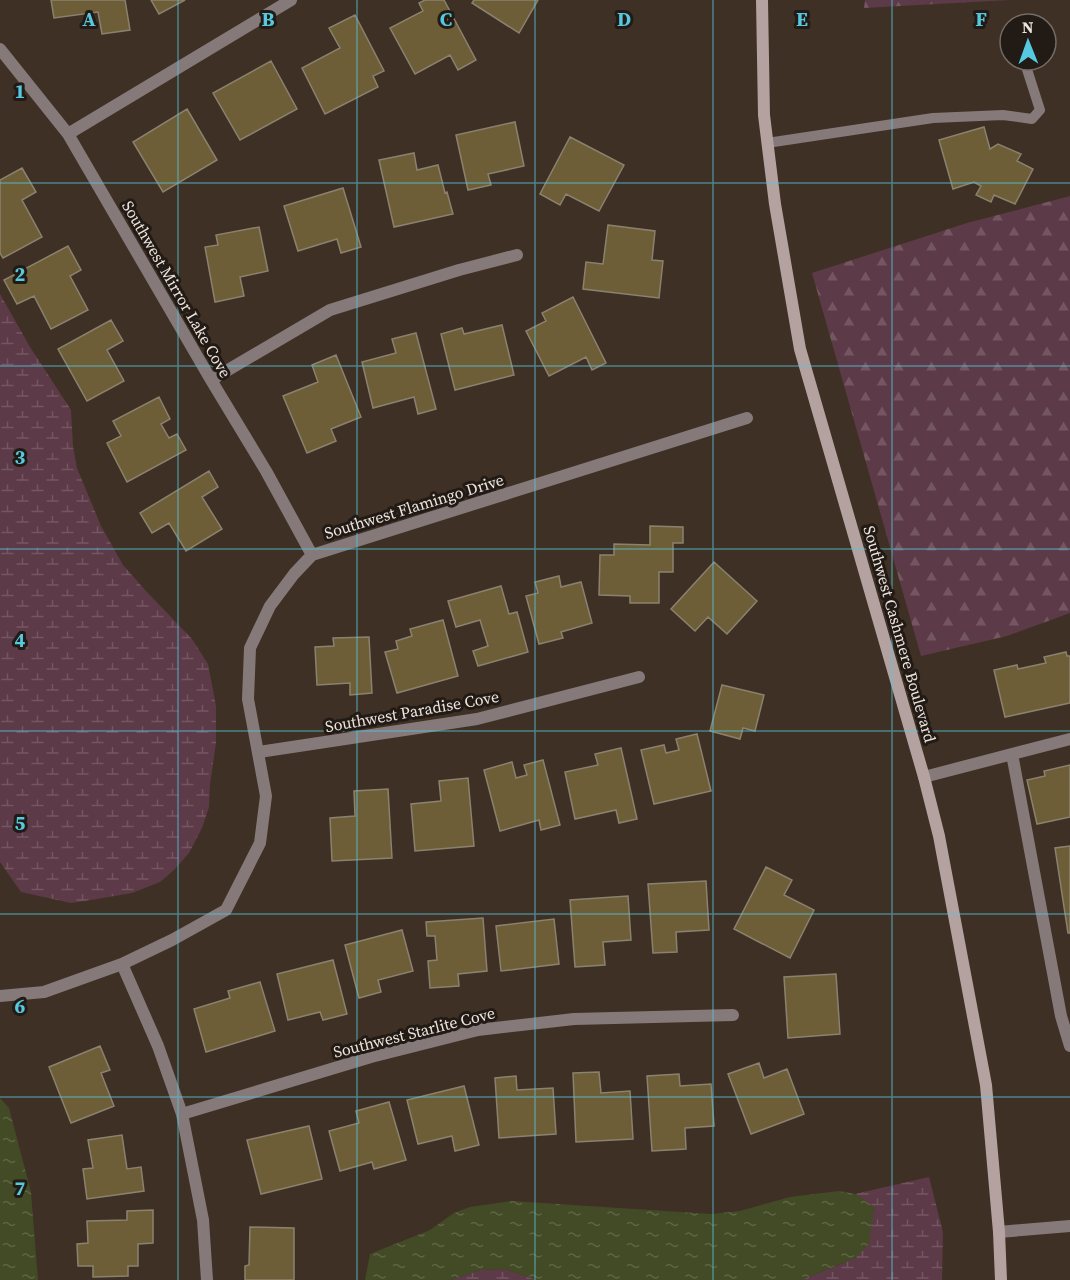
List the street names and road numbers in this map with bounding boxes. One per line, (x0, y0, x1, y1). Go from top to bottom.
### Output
street label: Southwest Mirror Lake Cove (117, 196, 237, 382)
street label: Southwest Flamingo Drive (322, 468, 506, 544)
street label: Southwest Cashmere Boulevard (858, 523, 942, 745)
street label: Southwest Paradise Cove (323, 685, 501, 737)
street label: Southwest Starlite Cove (331, 1001, 497, 1063)

